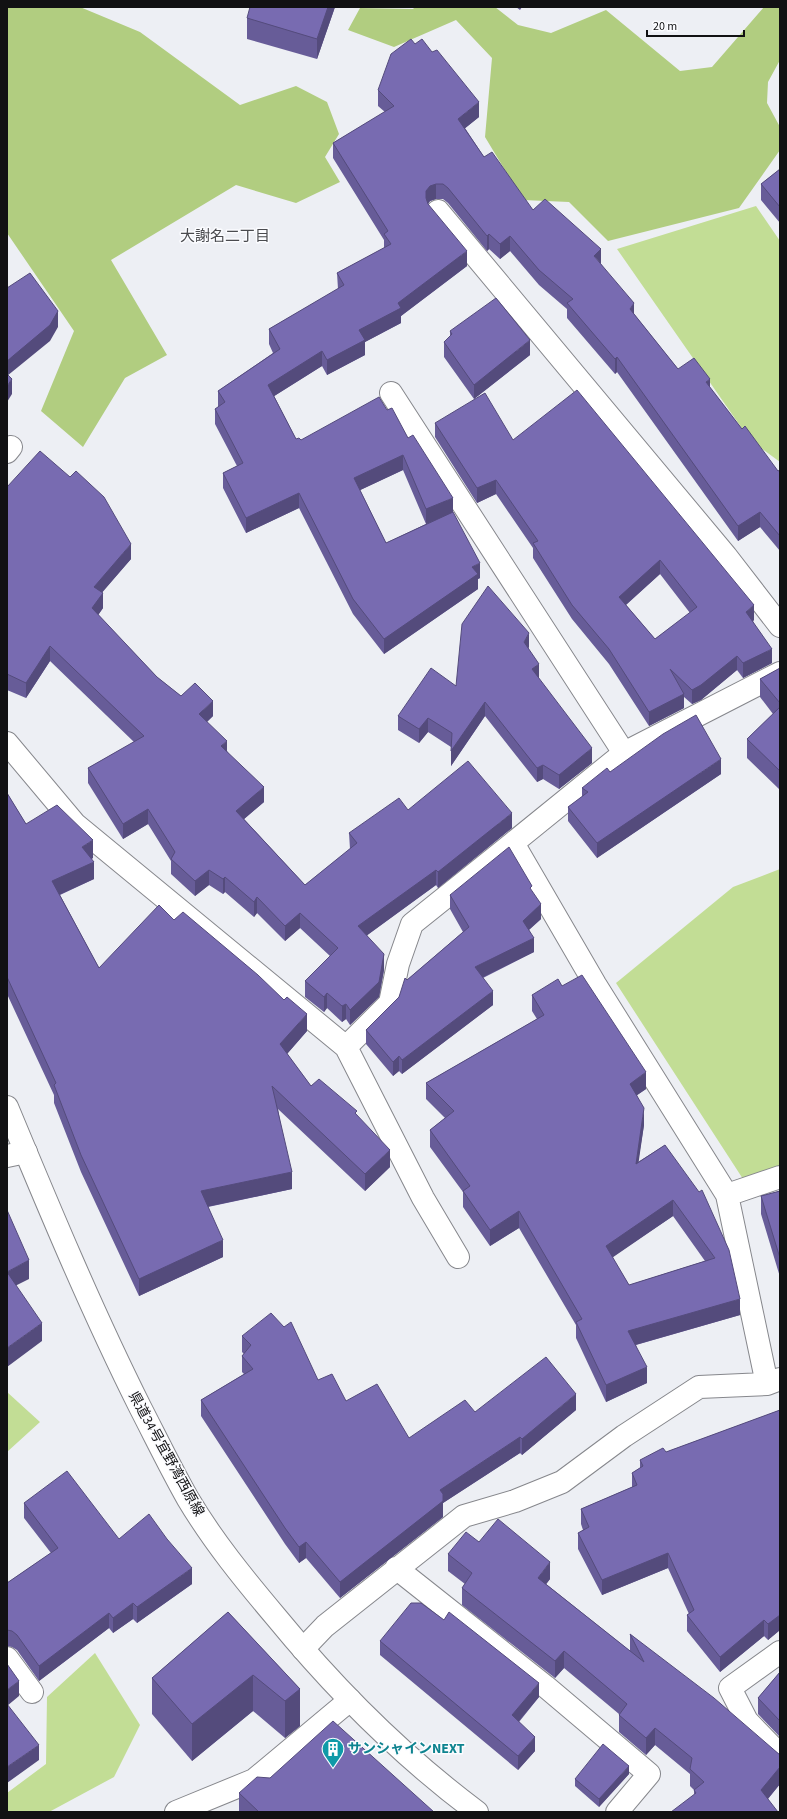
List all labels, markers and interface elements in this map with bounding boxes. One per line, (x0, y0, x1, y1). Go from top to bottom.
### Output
scale bar (647, 12, 744, 38)
text: 20 m (653, 18, 677, 35)
district label: 大謝名二丁目 (180, 226, 270, 247)
street label: 県道34号宜野湾西原線 (123, 1388, 209, 1520)
building icon: サンシャインNEXT (320, 1736, 346, 1769)
place label: サンシャインNEXT (348, 1739, 465, 1759)

